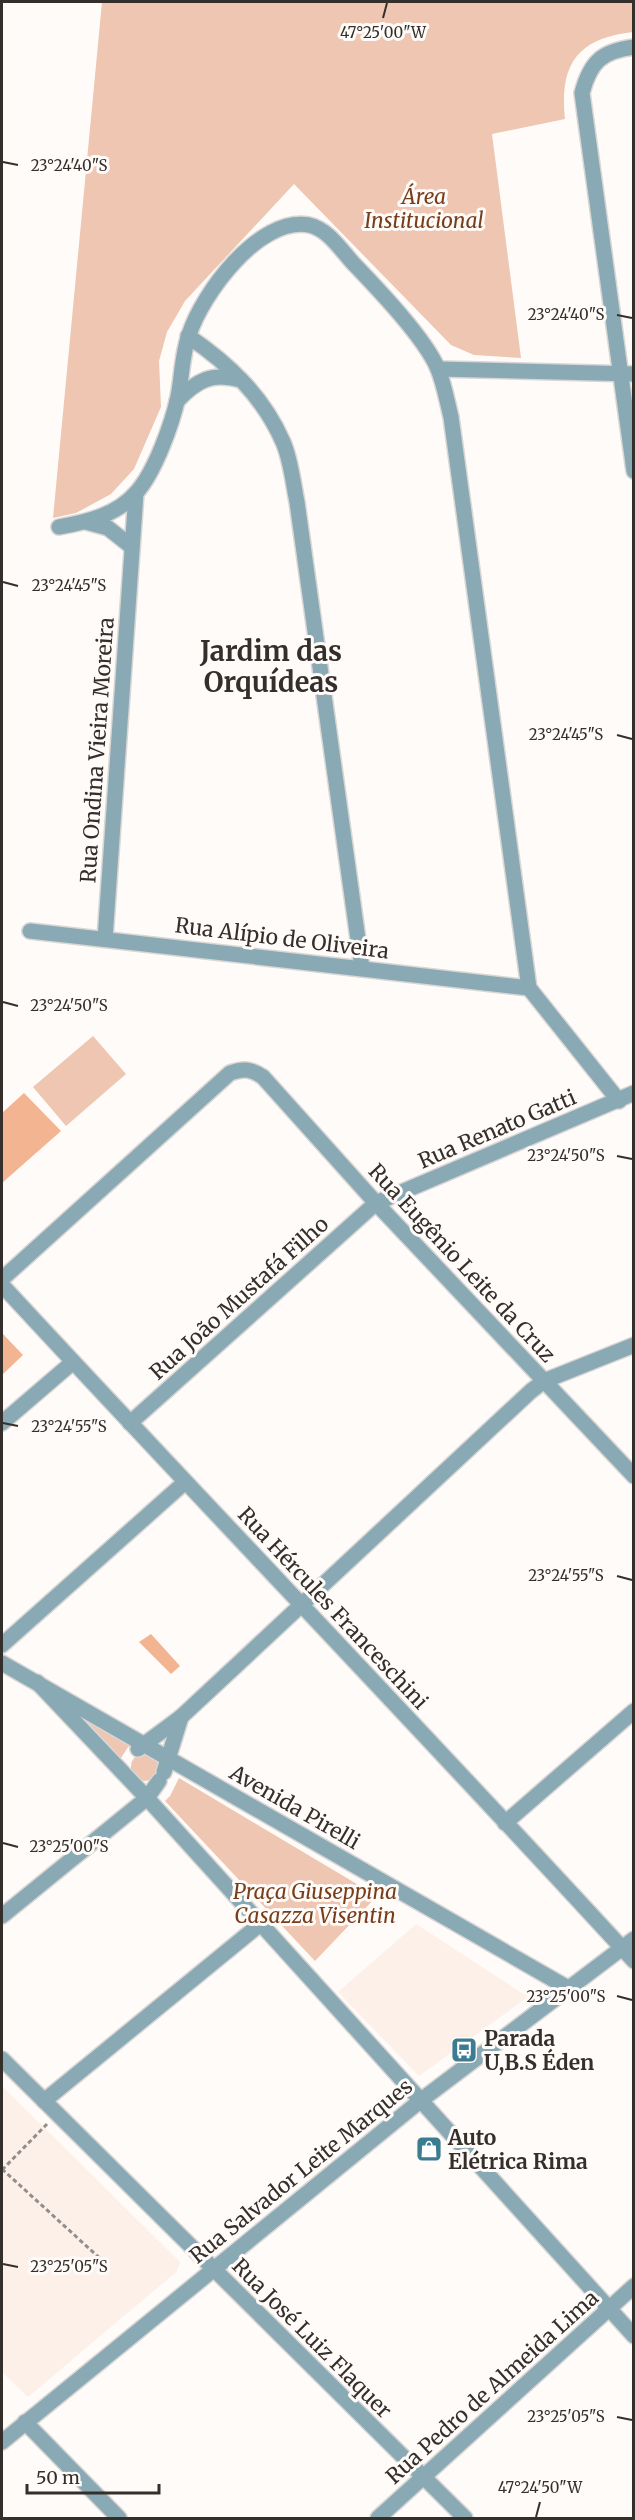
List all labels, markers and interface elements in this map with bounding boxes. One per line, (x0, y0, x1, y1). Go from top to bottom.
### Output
text: 47°25'00"W (340, 23, 427, 42)
text: 23°24'40"S (31, 156, 107, 175)
park label: Área Institucional (364, 182, 484, 234)
text: 23°24'40"S (528, 305, 604, 324)
text: 23°24'45"S (32, 576, 106, 595)
street label: Rua Ondina Vieira Moreira (74, 616, 120, 884)
district label: Jardim das Orquídeas (199, 634, 342, 699)
text: 23°24'45"S (529, 725, 603, 744)
street label: Rua Alípio de Oliveira (174, 911, 390, 965)
text: 23°24'50"S (30, 996, 108, 1015)
street label: Rua Renato Gatti (414, 1083, 580, 1174)
text: 23°24'50"S (527, 1146, 605, 1165)
street label: Rua Eugênio Leite da Cruz (363, 1158, 561, 1368)
street label: Rua João Mustafá Filho (144, 1211, 334, 1385)
text: 23°24'55"S (31, 1417, 107, 1436)
street label: Rua Hércules Franceschini (232, 1501, 434, 1715)
text: 23°24'55"S (528, 1566, 604, 1585)
street label: Avenida Pirelli (224, 1758, 365, 1855)
text: 23°25'00"S (29, 1837, 109, 1856)
park label: Praça Giuseppina Casazza Visentin (233, 1878, 397, 1929)
text: 23°25'00"S (526, 1987, 606, 2006)
place label: Parada U,B.S Éden (484, 2025, 594, 2076)
bus stop icon: Parada U,B.S Éden (449, 2035, 479, 2065)
street label: Rua Salvador Leite Marques (184, 2073, 418, 2269)
place label: Auto Elétrica Rima (447, 2124, 588, 2175)
shop icon: Auto Elétrica Rima (414, 2134, 444, 2164)
street label: Rua José Luiz Flaquer (226, 2252, 398, 2424)
text: 23°25'05"S (30, 2257, 108, 2276)
street label: Rua Pedro de Almeida Lima (380, 2284, 604, 2490)
text: 23°25'05"S (527, 2407, 605, 2426)
scale bar (27, 2457, 159, 2495)
text: 50 m (36, 2466, 80, 2489)
text: 47°24'50"W (498, 2478, 583, 2497)

